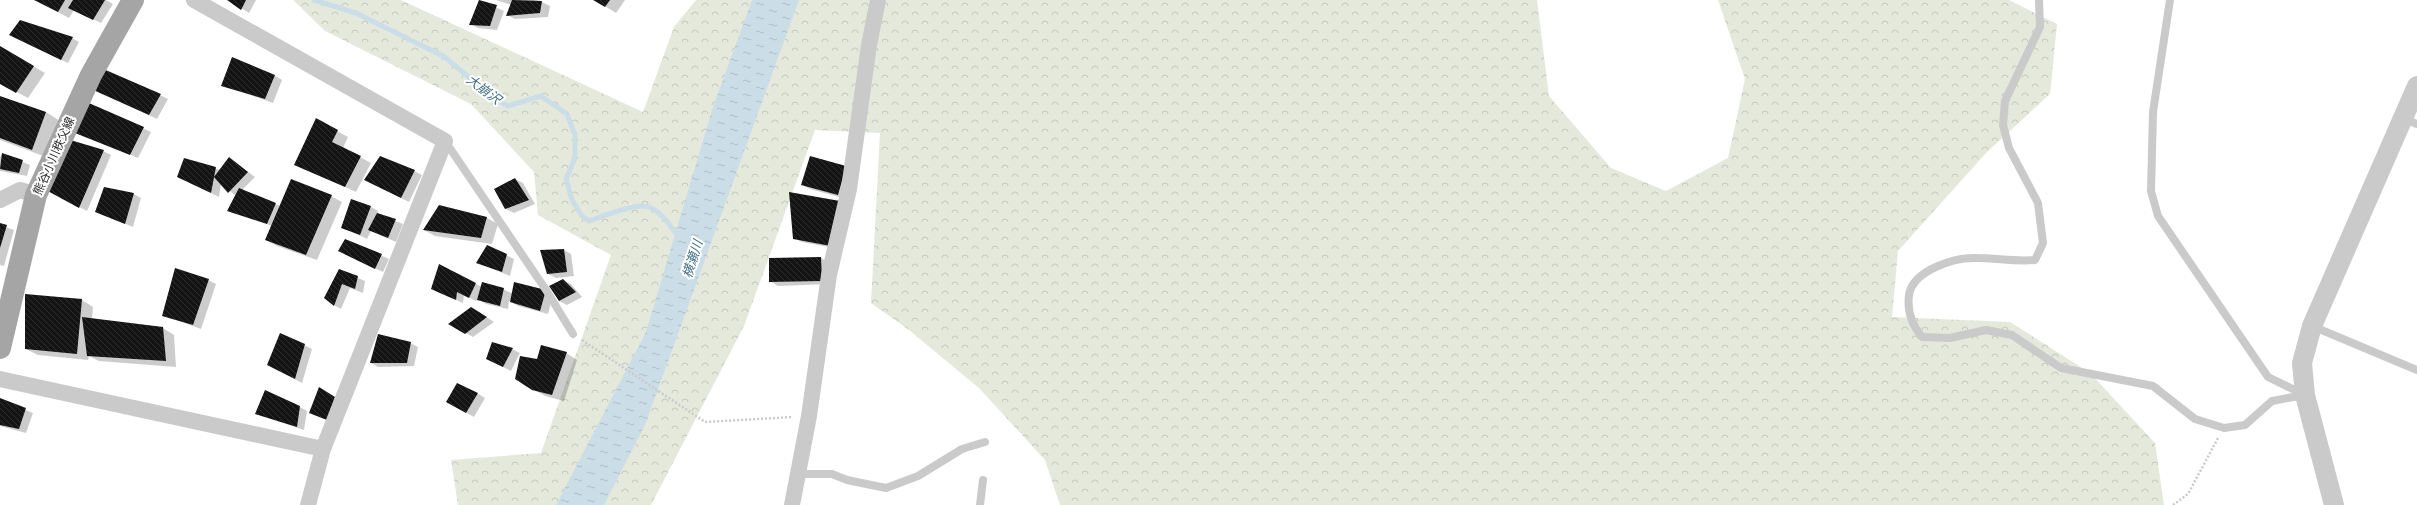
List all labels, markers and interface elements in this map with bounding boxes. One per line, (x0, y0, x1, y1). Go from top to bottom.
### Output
water label: 大崩沢 (464, 72, 505, 108)
street label: 熊谷小川秩父線 (31, 115, 77, 197)
water label: 横瀬川 (680, 236, 706, 280)

